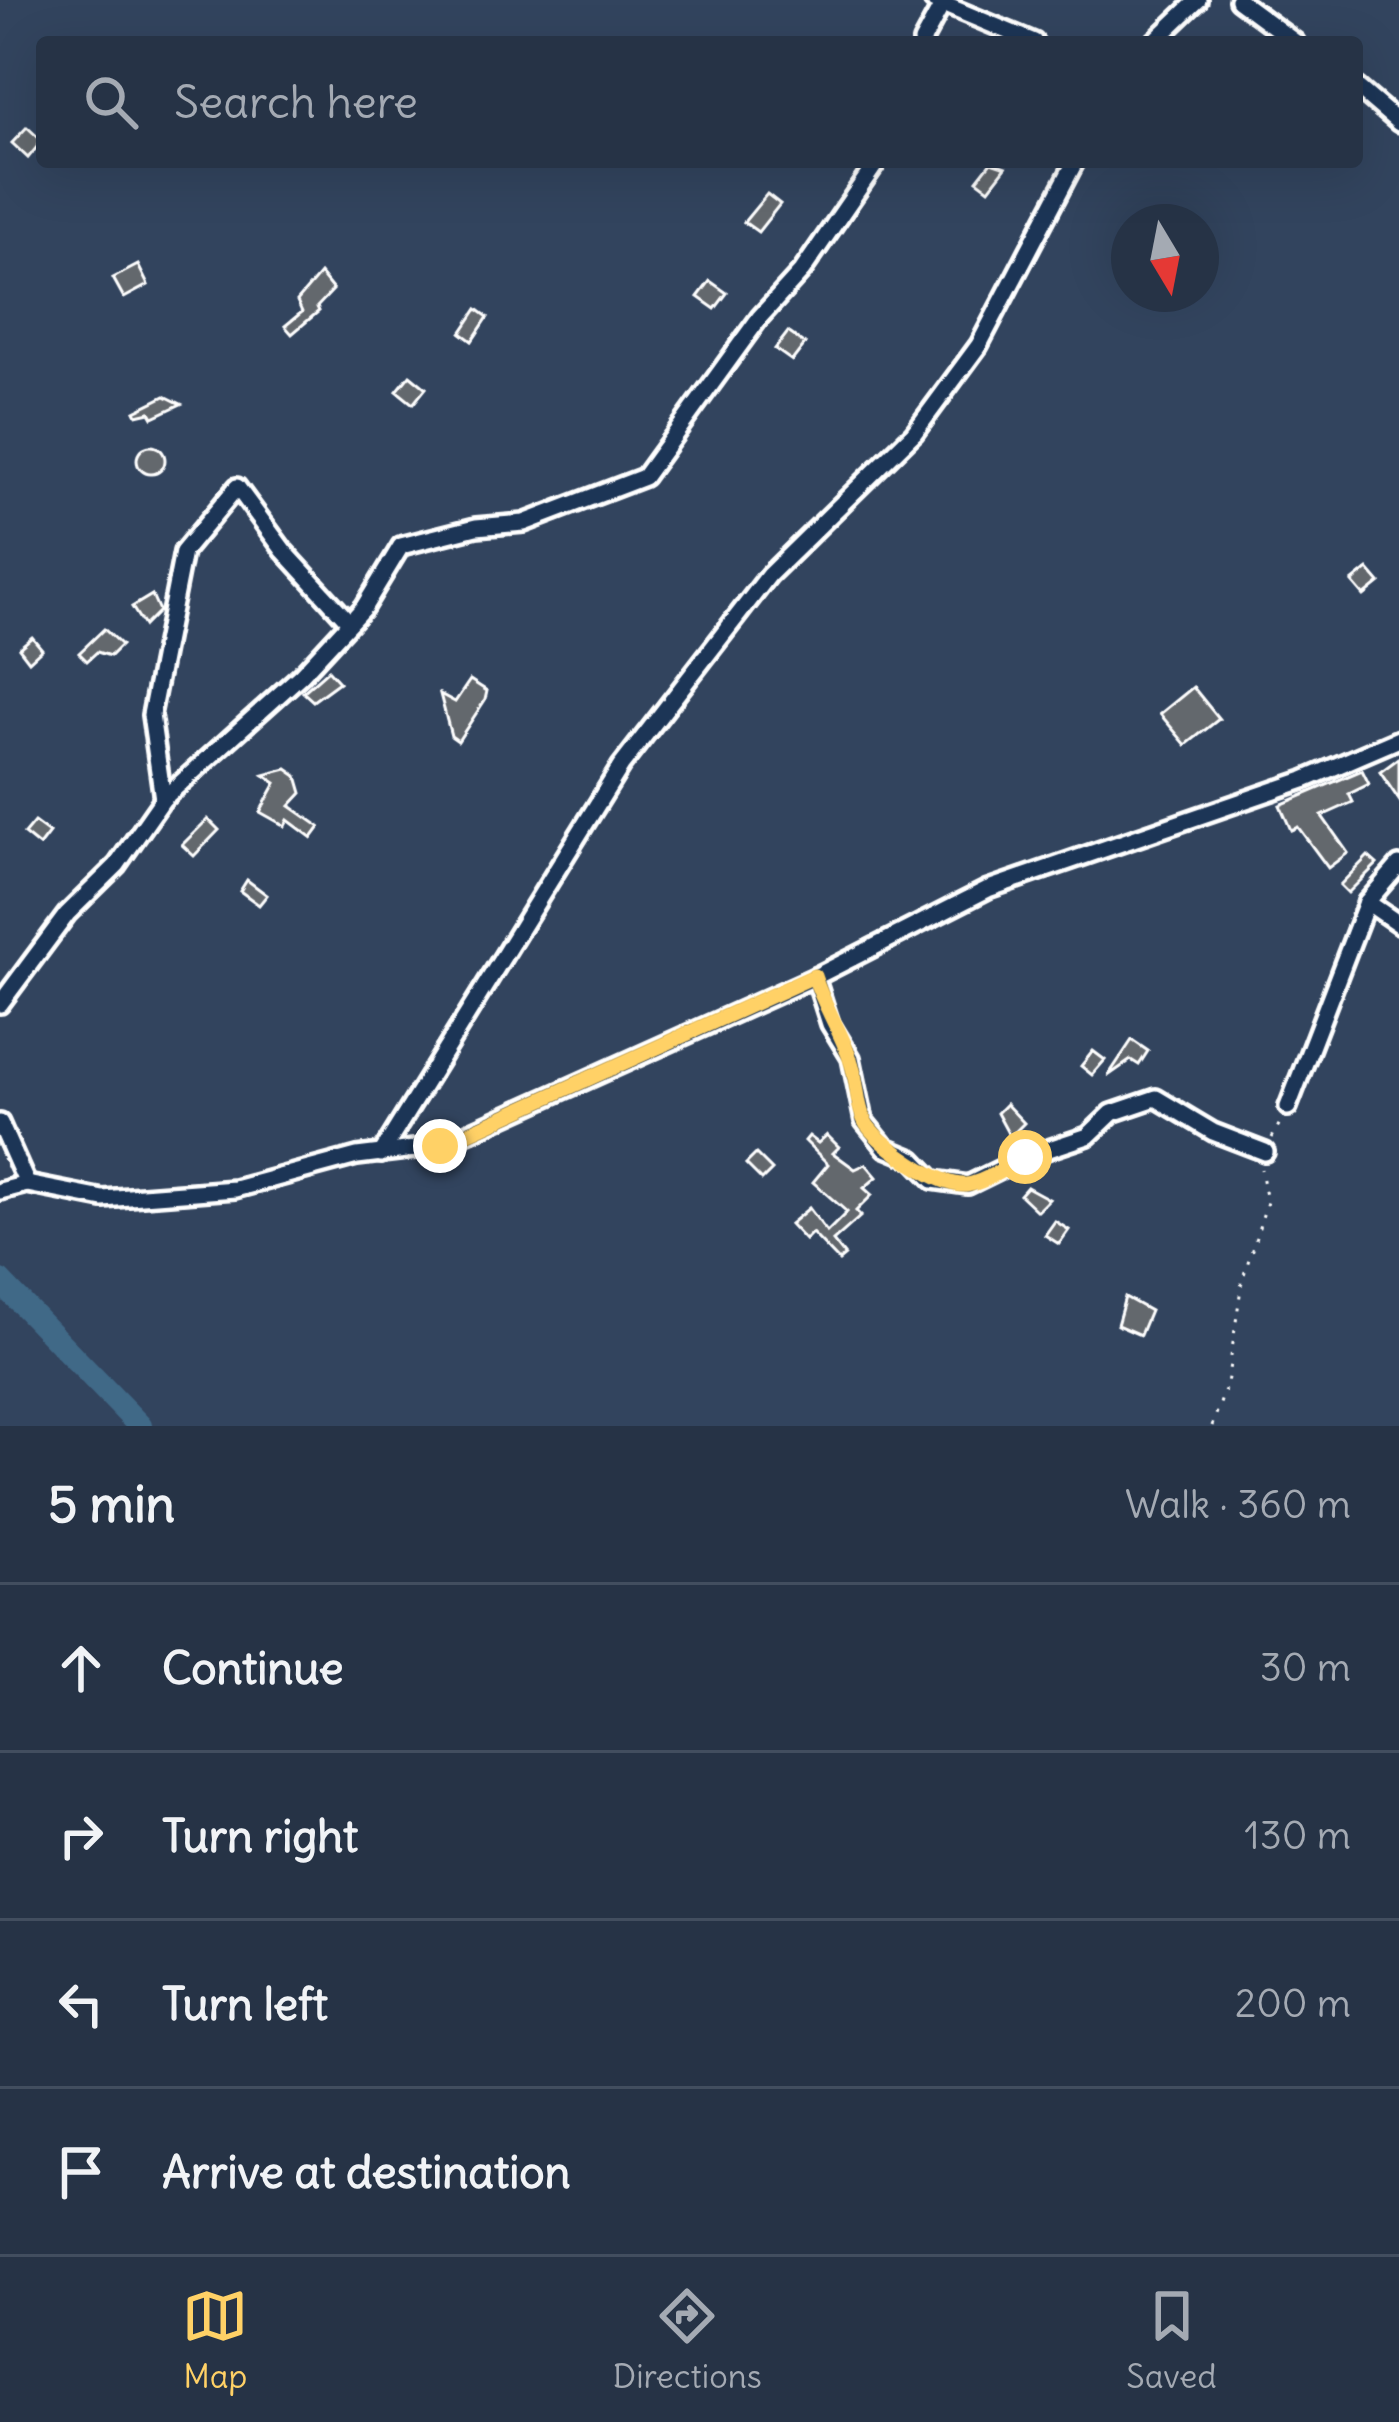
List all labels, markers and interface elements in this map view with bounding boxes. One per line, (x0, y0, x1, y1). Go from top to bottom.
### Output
search box (36, 36, 1363, 168)
icon: search (78, 69, 144, 135)
text: Search here (174, 74, 418, 130)
north arrow (1111, 204, 1219, 312)
route end (413, 1119, 467, 1173)
route start (998, 1130, 1052, 1184)
text: 5 min (48, 1472, 175, 1536)
text: Walk · 360 m (1125, 1480, 1351, 1529)
icon: ahead (48, 1635, 114, 1701)
text: Continue (162, 1640, 344, 1696)
text: 30 m (1260, 1643, 1351, 1692)
icon: right (48, 1803, 114, 1869)
text: Turn right (162, 1808, 358, 1864)
text: 130 m (1244, 1811, 1351, 1860)
icon: left (48, 1971, 114, 2037)
text: Turn left (162, 1976, 328, 2032)
text: 200 m (1235, 1979, 1351, 2028)
icon: arrive (48, 2139, 114, 2205)
text: Arrive at destination (162, 2144, 571, 2200)
tab: Map (182, 2283, 248, 2397)
tab: Directions (613, 2283, 762, 2397)
tab: Saved (1126, 2283, 1217, 2397)

